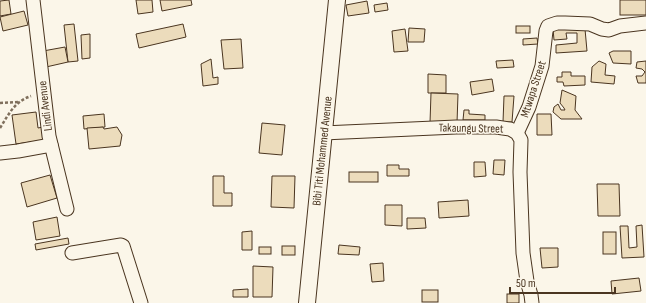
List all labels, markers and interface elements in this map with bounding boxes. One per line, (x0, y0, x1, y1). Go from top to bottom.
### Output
street label: Mtwapa Street (517, 59, 550, 119)
street label: Lindi Avenue (35, 80, 56, 132)
street label: Bibi Titi Mohammed Avenue (309, 95, 336, 207)
street label: Takaungu Street (438, 120, 504, 137)
scale bar (510, 269, 615, 295)
text: 50 m (516, 276, 536, 291)

